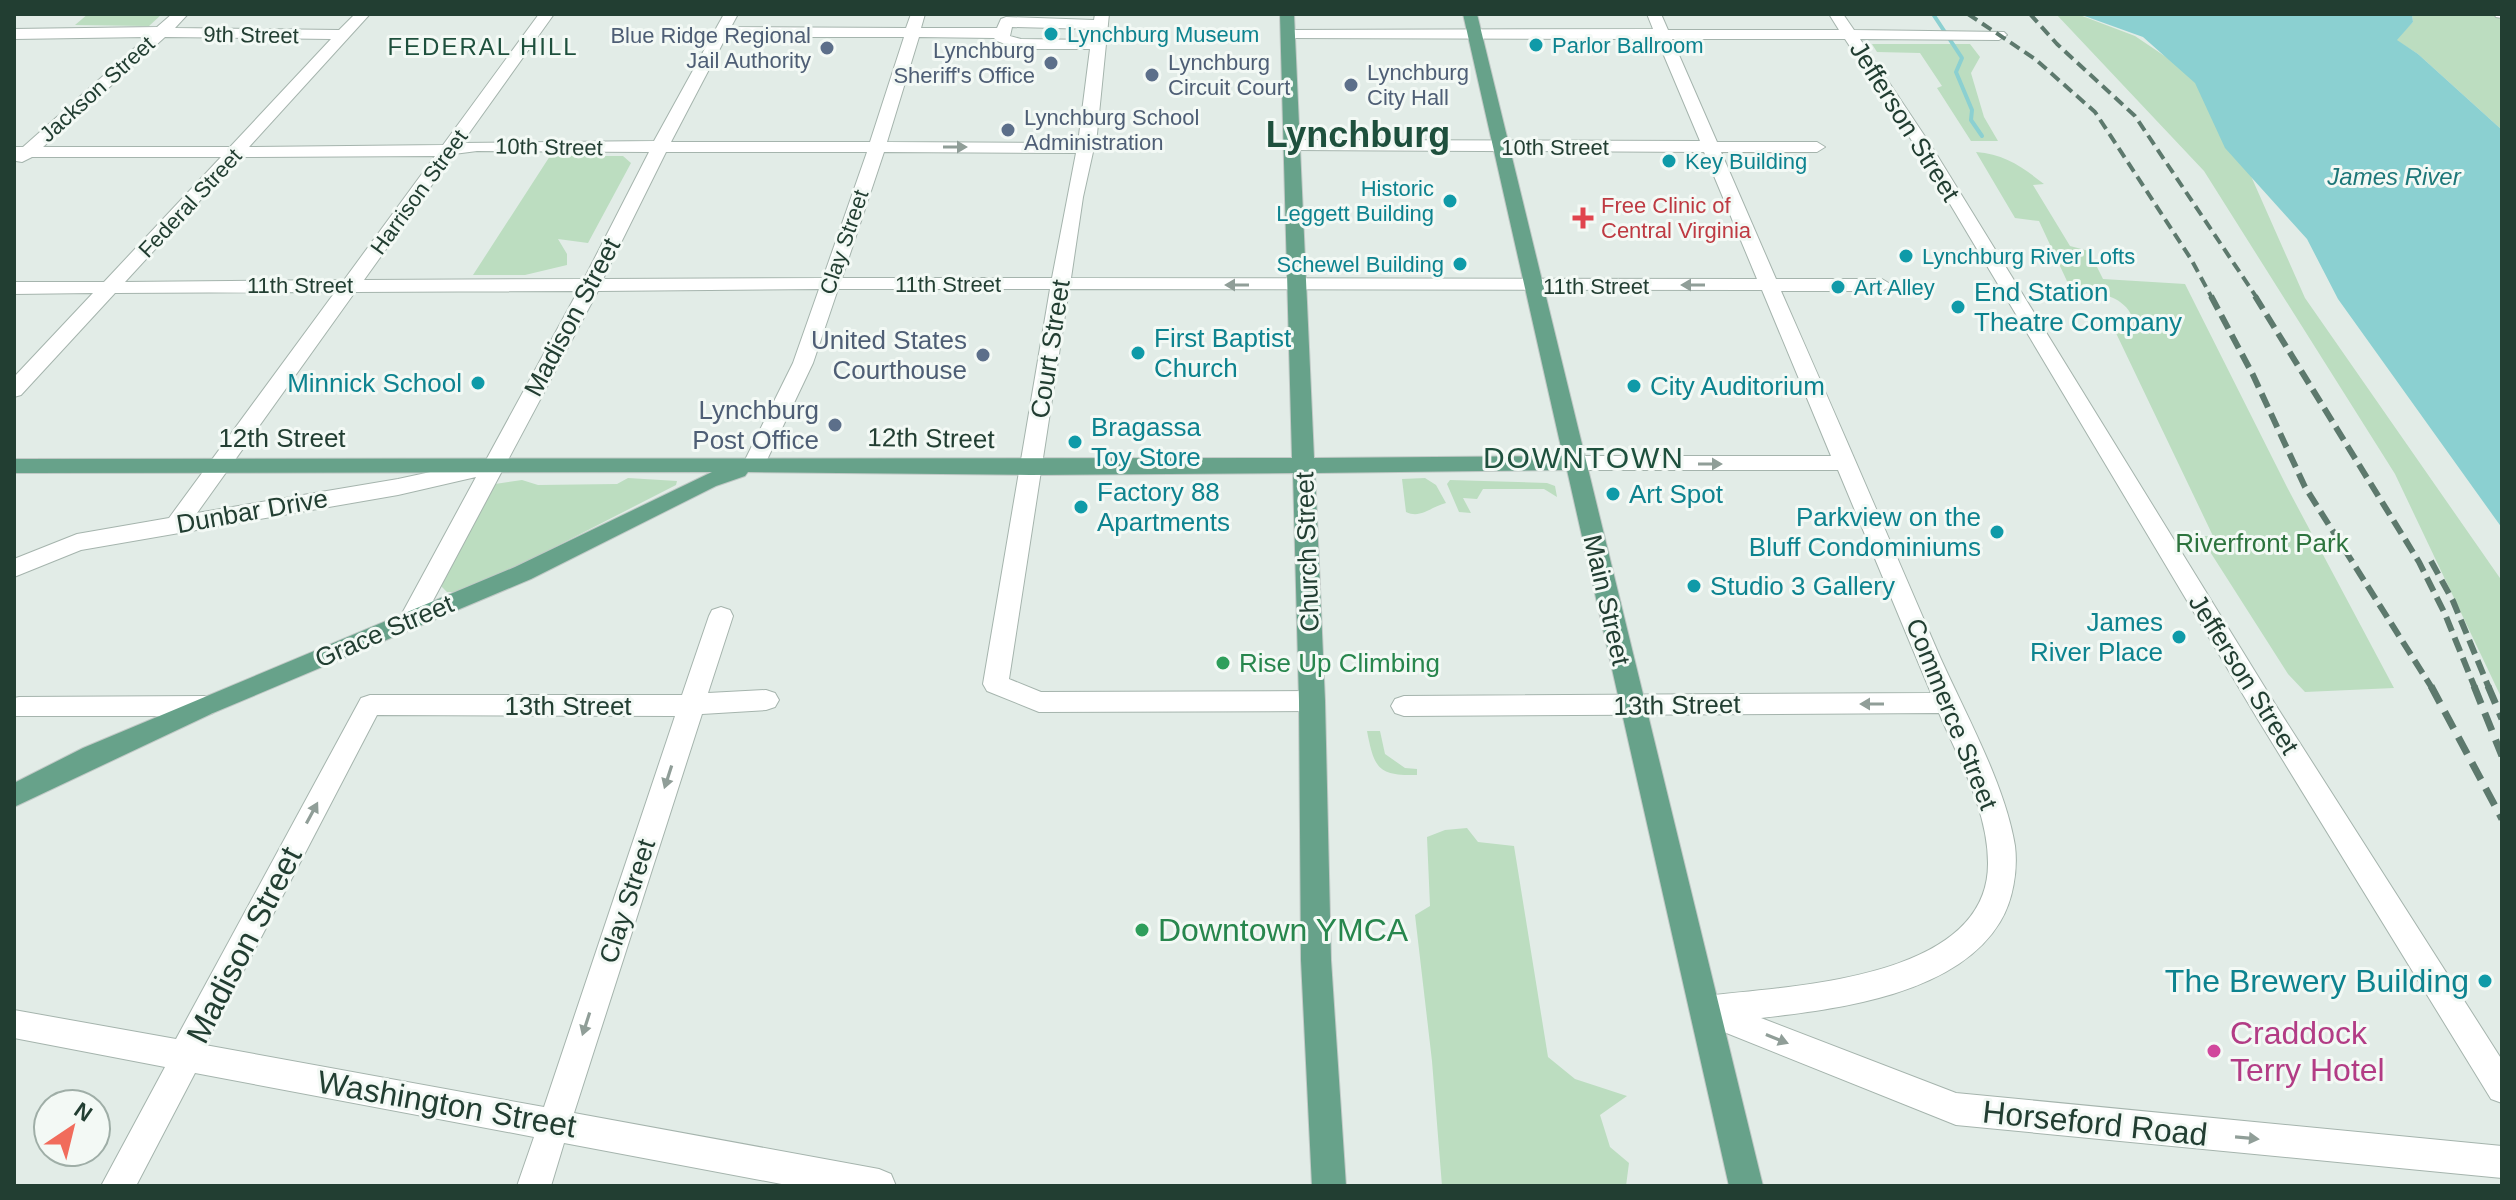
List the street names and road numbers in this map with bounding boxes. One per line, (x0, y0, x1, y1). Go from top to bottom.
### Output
street label: 9th Street (203, 22, 299, 48)
street label: Jackson Street (35, 31, 159, 147)
street label: Jefferson Street (1844, 35, 1967, 207)
street label: Harrison Street (365, 125, 473, 259)
street label: 10th Street (495, 134, 603, 160)
street label: 10th Street (1501, 135, 1609, 160)
street label: Federal Street (133, 143, 247, 263)
street label: Clay Street (814, 186, 874, 298)
street label: Madison Street (518, 232, 627, 401)
street label: 11th Street (895, 272, 1001, 297)
street label: 11th Street (247, 273, 353, 298)
street label: 11th Street (1543, 274, 1649, 299)
street label: Court Street (1024, 277, 1076, 421)
street label: 12th Street (867, 422, 996, 454)
street label: 12th Street (218, 423, 346, 453)
street label: Church Street (1289, 471, 1325, 633)
street label: Dunbar Drive (174, 483, 330, 539)
street label: Main Street (1577, 532, 1637, 669)
street label: Grace Street (310, 588, 458, 674)
street label: Jefferson Street (2183, 588, 2306, 760)
street label: Commerce Street (1900, 614, 2004, 815)
street label: 13th Street (1613, 689, 1742, 721)
street label: 13th Street (504, 691, 632, 721)
street label: Clay Street (593, 834, 661, 967)
street label: Madison Street (179, 841, 309, 1049)
street label: Washington Street (315, 1064, 579, 1144)
street label: Horseford Road (1981, 1093, 2209, 1153)

